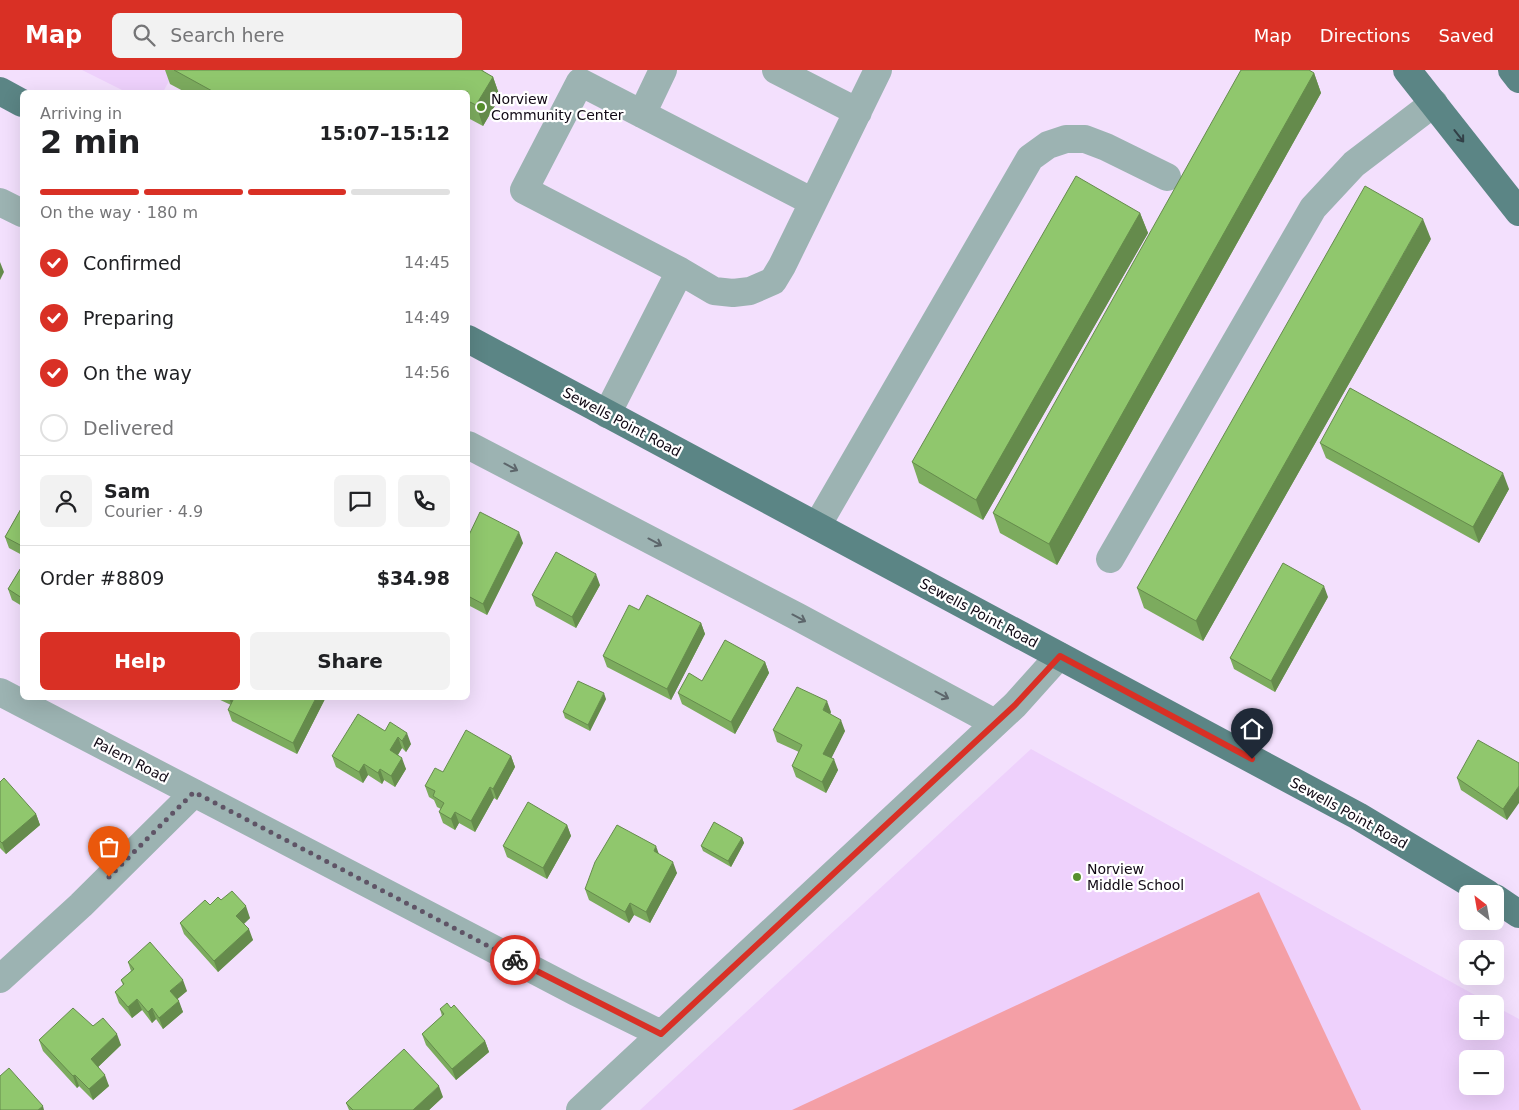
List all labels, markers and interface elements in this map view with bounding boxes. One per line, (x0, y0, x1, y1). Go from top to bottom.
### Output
search box (112, 13, 462, 58)
text: Map (25, 21, 82, 49)
icon: search (130, 21, 158, 49)
text: Search here (170, 24, 284, 46)
text: Map (1254, 25, 1292, 46)
text: Directions (1320, 25, 1410, 46)
text: Saved (1438, 25, 1494, 46)
place label: Norview Community Center (491, 91, 624, 123)
marker: Norview Community Center (475, 101, 487, 113)
text: Arriving in (40, 104, 122, 123)
text: 15:07–15:12 (320, 122, 450, 144)
text: 2 min (40, 123, 141, 161)
one-way arrow (1454, 129, 1465, 142)
text: On the way · 180 m (40, 203, 198, 222)
icon: check (40, 249, 68, 277)
text: Confirmed (83, 252, 182, 274)
text: 14:45 (404, 253, 450, 272)
icon: check (40, 304, 68, 332)
text: Preparing (83, 307, 174, 329)
text: 14:49 (404, 308, 450, 327)
icon: check (40, 359, 68, 387)
text: On the way (83, 362, 192, 384)
text: 14:56 (404, 363, 450, 382)
street label: Sewells Point Road (560, 384, 684, 460)
text: Delivered (83, 417, 174, 439)
one-way arrow (503, 463, 518, 472)
button: person (40, 475, 92, 527)
button: chat (334, 475, 386, 527)
button: phone (398, 475, 450, 527)
text: Sam (104, 480, 150, 502)
text: Courier · 4.9 (104, 502, 203, 521)
one-way arrow (647, 538, 662, 548)
text: Order #8809 (40, 567, 164, 589)
text: $34.98 (377, 567, 450, 589)
street label: Sewells Point Road (917, 575, 1041, 651)
one-way arrow (791, 613, 806, 623)
button: Help (40, 632, 240, 690)
button: Share (250, 632, 450, 690)
one-way arrow (934, 691, 949, 700)
pin (1231, 708, 1273, 759)
icon: home (1238, 715, 1266, 743)
street label: Palem Road (91, 734, 171, 786)
street label: Sewells Point Road (1288, 774, 1410, 852)
pin (88, 826, 130, 877)
icon: bag (95, 833, 123, 861)
place label: Norview Middle School (1087, 861, 1184, 893)
marker: Norview Middle School (1071, 871, 1083, 883)
north arrow (1459, 885, 1504, 930)
map controls (1459, 885, 1504, 1095)
courier (490, 935, 540, 985)
button: locate (1459, 940, 1504, 985)
icon: bike (501, 946, 529, 974)
button: + (1459, 995, 1504, 1040)
button: − (1459, 1050, 1504, 1095)

